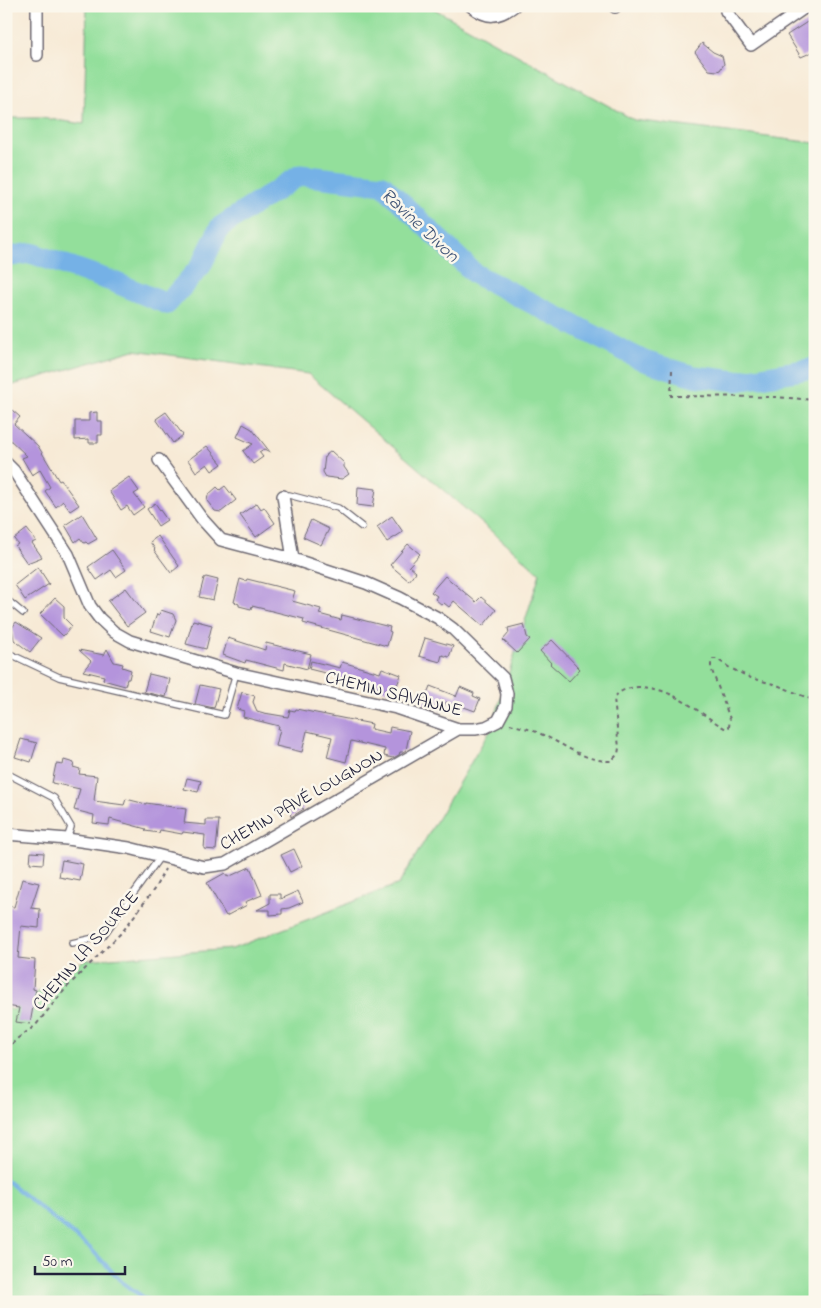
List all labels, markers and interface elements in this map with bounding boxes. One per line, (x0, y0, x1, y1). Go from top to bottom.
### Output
water label: Ravine Divon (374, 182, 465, 270)
street label: CHEMIN SAVANNE (322, 665, 465, 725)
street label: CHEMIN PAVÉ LOUGNON (216, 743, 388, 858)
street label: CHEMIN LA SOURCE (27, 886, 146, 1017)
scale bar (35, 1243, 125, 1275)
text: 50 m (42, 1251, 73, 1273)

